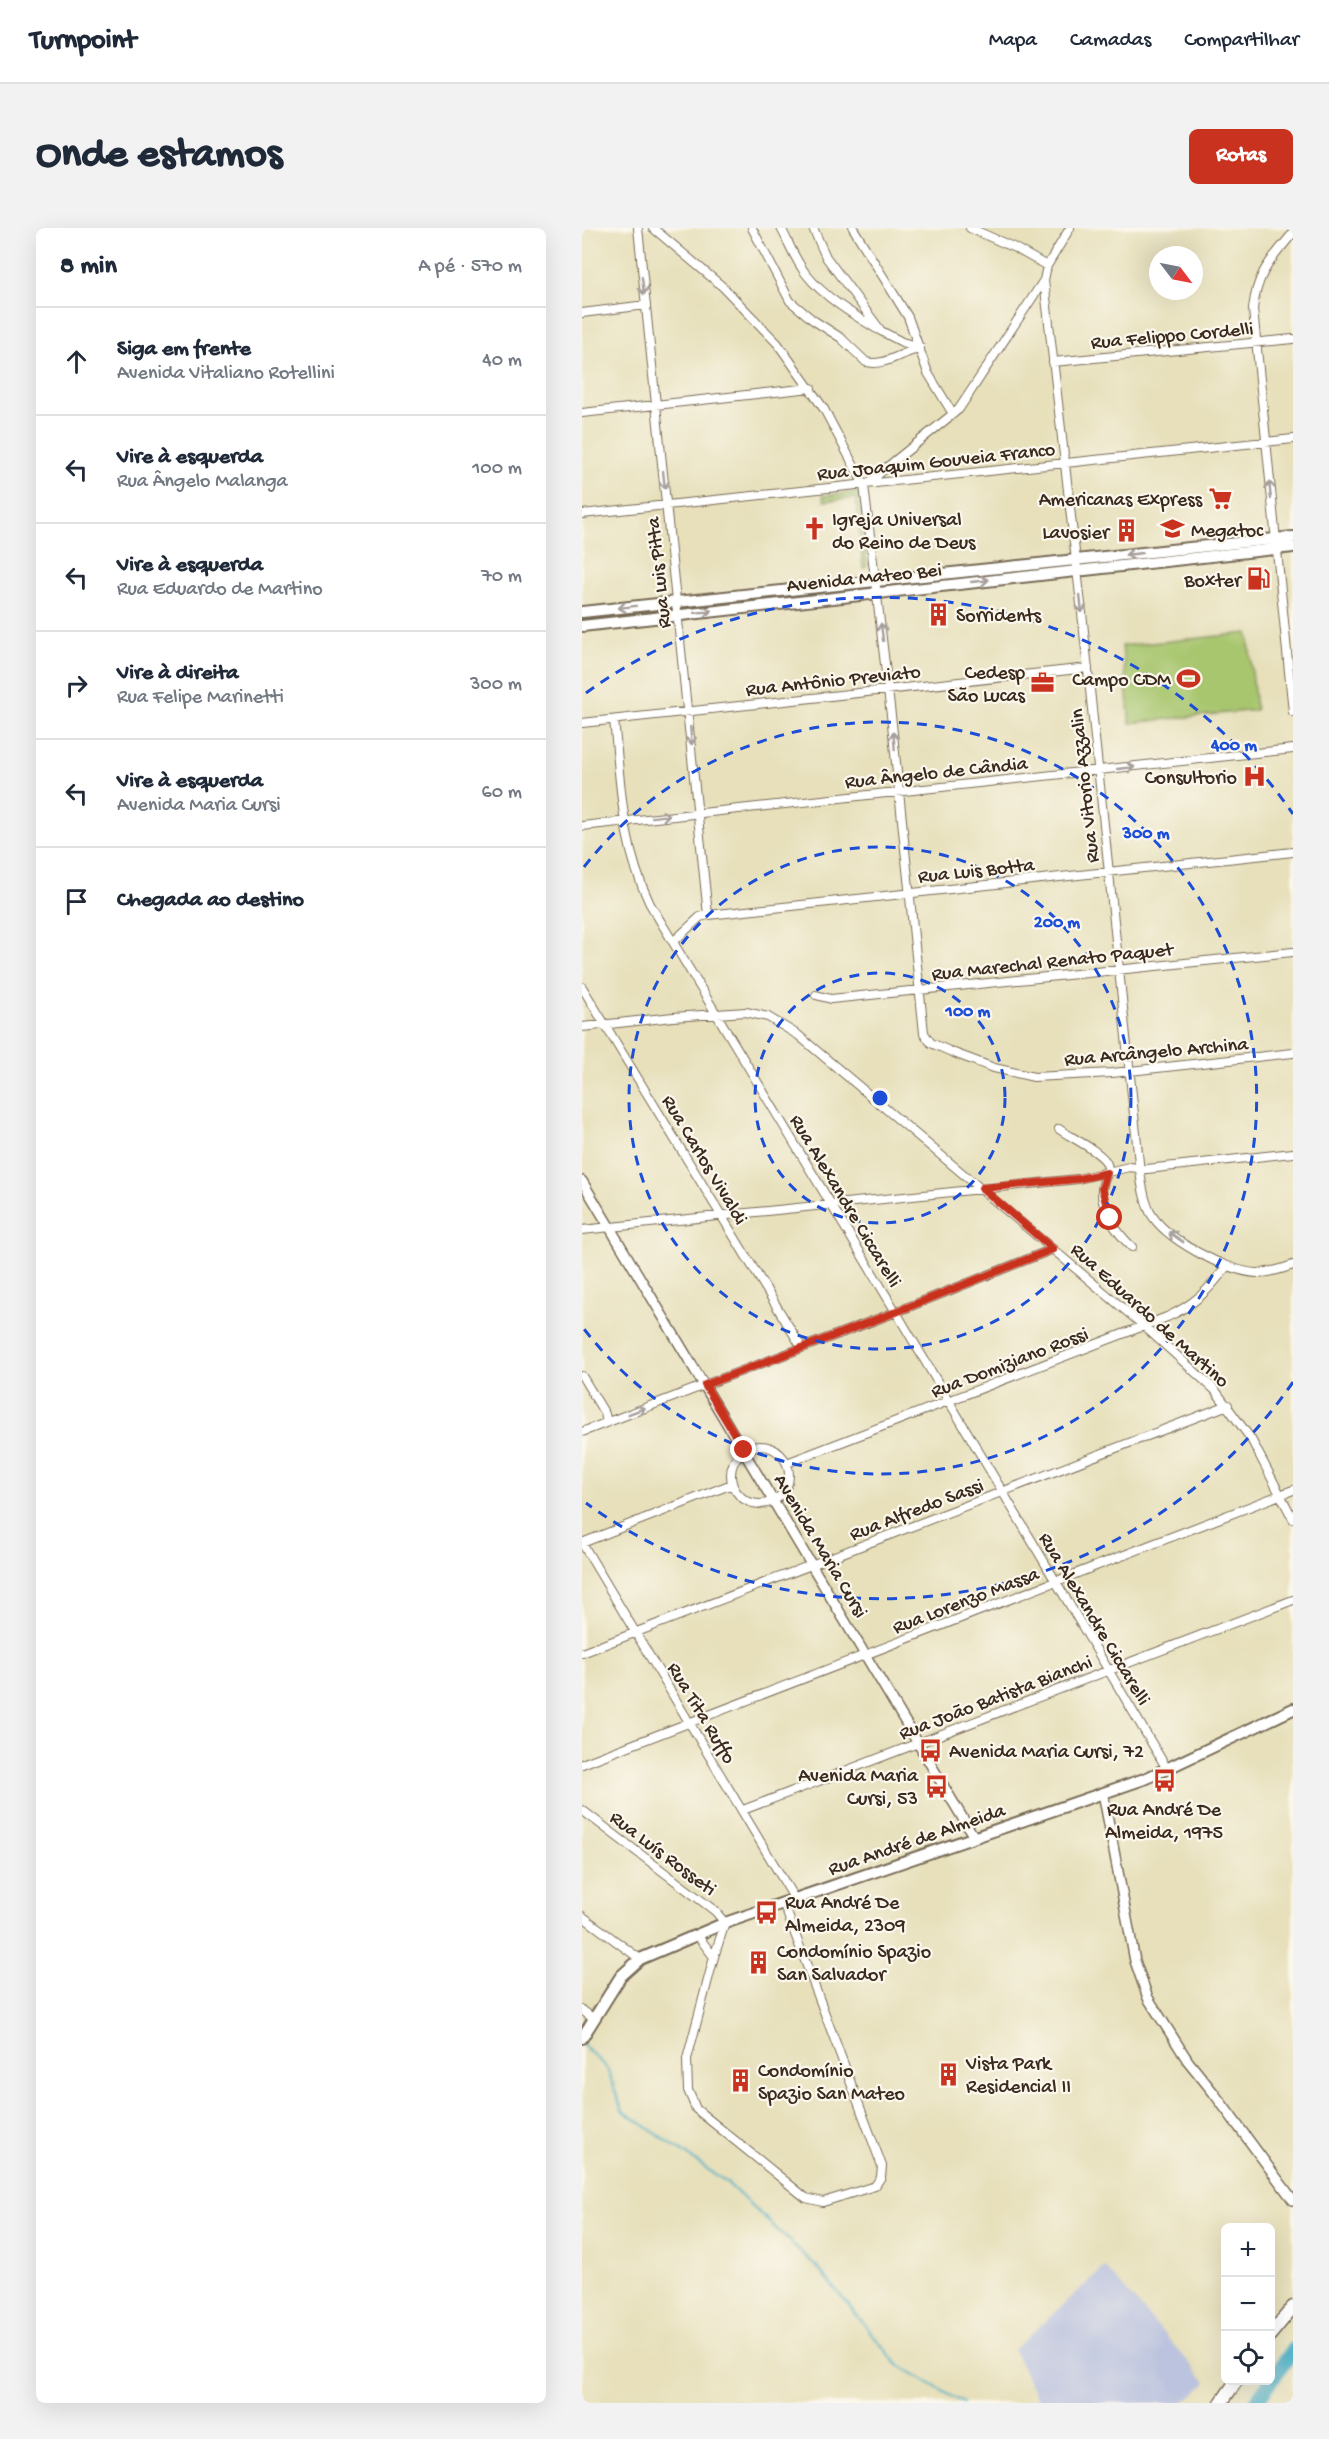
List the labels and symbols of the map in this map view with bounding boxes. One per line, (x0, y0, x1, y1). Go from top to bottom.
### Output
north arrow (1149, 246, 1203, 300)
one-way arrow (638, 276, 649, 296)
street label: Rua Felippo Cordelli (1090, 319, 1255, 356)
street label: Rua Joaquim Gouveia Franco (816, 440, 1057, 487)
one-way arrow (659, 470, 670, 489)
one-way arrow (1264, 481, 1275, 501)
supermarket icon: Americanas Express (1207, 485, 1233, 511)
place label: Americanas Express (1039, 490, 1203, 513)
place label: Igreja Universal do Reino de Deus (832, 510, 976, 556)
street label: Rua Luis Pitta (643, 515, 678, 629)
church icon: Igreja Universal do Reino de Deus (801, 516, 827, 542)
school or university icon: Megatoc (1160, 516, 1186, 542)
building icon: Lavosier (1114, 518, 1140, 544)
place label: Megatoc (1191, 521, 1264, 544)
place label: Lavosier (1042, 523, 1111, 546)
one-way arrow (1124, 548, 1144, 559)
street label: Avenida Mateo Bei (786, 560, 943, 599)
fuel station icon: Boxter (1246, 566, 1272, 592)
place label: Boxter (1183, 571, 1243, 594)
one-way arrow (970, 575, 989, 586)
one-way arrow (1076, 594, 1087, 613)
one-way arrow (617, 601, 637, 612)
building icon: Sorridents (925, 601, 951, 627)
one-way arrow (692, 606, 712, 617)
place label: Sorridents (956, 606, 1042, 629)
one-way arrow (876, 623, 887, 642)
street label: Rua Antônio Previato (745, 662, 922, 703)
place label: Cedesp São Lucas (948, 663, 1026, 709)
sports icon: Campo CDM (1176, 665, 1202, 691)
office icon: Cedesp São Lucas (1030, 670, 1056, 696)
place label: Campo CDM (1072, 670, 1171, 693)
street label: Rua Vitorio Azzalin (1067, 707, 1106, 864)
one-way arrow (686, 725, 697, 745)
one-way arrow (888, 731, 899, 751)
text: 400 m (1210, 736, 1257, 757)
street label: Rua Ângelo de Cândia (844, 752, 1030, 796)
one-way arrow (1116, 762, 1136, 773)
hospital icon: Consultorio (1242, 763, 1268, 789)
place label: Consultorio (1145, 768, 1237, 791)
one-way arrow (651, 811, 670, 822)
text: 300 m (1122, 824, 1170, 845)
street label: Rua Luis Botta (917, 855, 1037, 890)
text: 200 m (1034, 913, 1080, 934)
street label: Rua Marechal Renato Paquet (931, 939, 1176, 988)
text: 100 m (945, 1002, 991, 1023)
street label: Rua Arcângelo Archina (1063, 1034, 1250, 1073)
centre of rings (870, 1088, 890, 1108)
street label: Rua Carlos Vivaldi (655, 1092, 751, 1230)
street label: Rua Alexandre Ciccarelli (783, 1111, 905, 1292)
route start (1096, 1204, 1122, 1230)
one-way arrow (1168, 1231, 1184, 1243)
street label: Rua Eduardo de Martino (1065, 1239, 1233, 1394)
street label: Rua Domiziano Rossi (928, 1324, 1092, 1405)
one-way arrow (627, 1405, 645, 1416)
route end (730, 1436, 756, 1462)
street label: Avenida Maria Cursi (767, 1471, 871, 1623)
street label: Rua Alfredo Sassi (847, 1475, 988, 1547)
street label: Rua Alexandre Ciccarelli (1032, 1529, 1154, 1710)
street label: Rua Lorenzo Massa (890, 1563, 1044, 1641)
street label: Rua João Batista Bianchi (896, 1652, 1096, 1747)
street label: Rua Tita Ruffo (661, 1659, 739, 1769)
bus stop icon: Avenida Maria Cursi, 72 (918, 1737, 944, 1763)
place label: Avenida Maria Cursi, 72 (949, 1742, 1144, 1765)
place label: Avenida Maria Cursi, 53 (798, 1766, 919, 1812)
bus stop icon: Rua André De Almeida, 1975 (1151, 1767, 1177, 1793)
bus stop icon: Avenida Maria Cursi, 53 (923, 1773, 949, 1799)
street label: Rua André de Almeida (826, 1800, 1009, 1882)
place label: Rua André De Almeida, 1975 (1105, 1800, 1223, 1846)
street label: Rua Luís Rosseti (604, 1807, 720, 1902)
place label: Rua André De Almeida, 2309 (785, 1893, 905, 1939)
bus stop icon: Rua André De Almeida, 2309 (754, 1900, 780, 1926)
place label: Condomínio Spazio San Salvador (777, 1942, 931, 1988)
building icon: Condomínio Spazio San Salvador (746, 1949, 772, 1975)
place label: Vista Park Residencial II (965, 2054, 1071, 2100)
place label: Condomínio Spazio San Mateo (758, 2061, 905, 2107)
building icon: Vista Park Residencial II (935, 2061, 961, 2087)
building icon: Condomínio Spazio San Mateo (727, 2068, 753, 2094)

